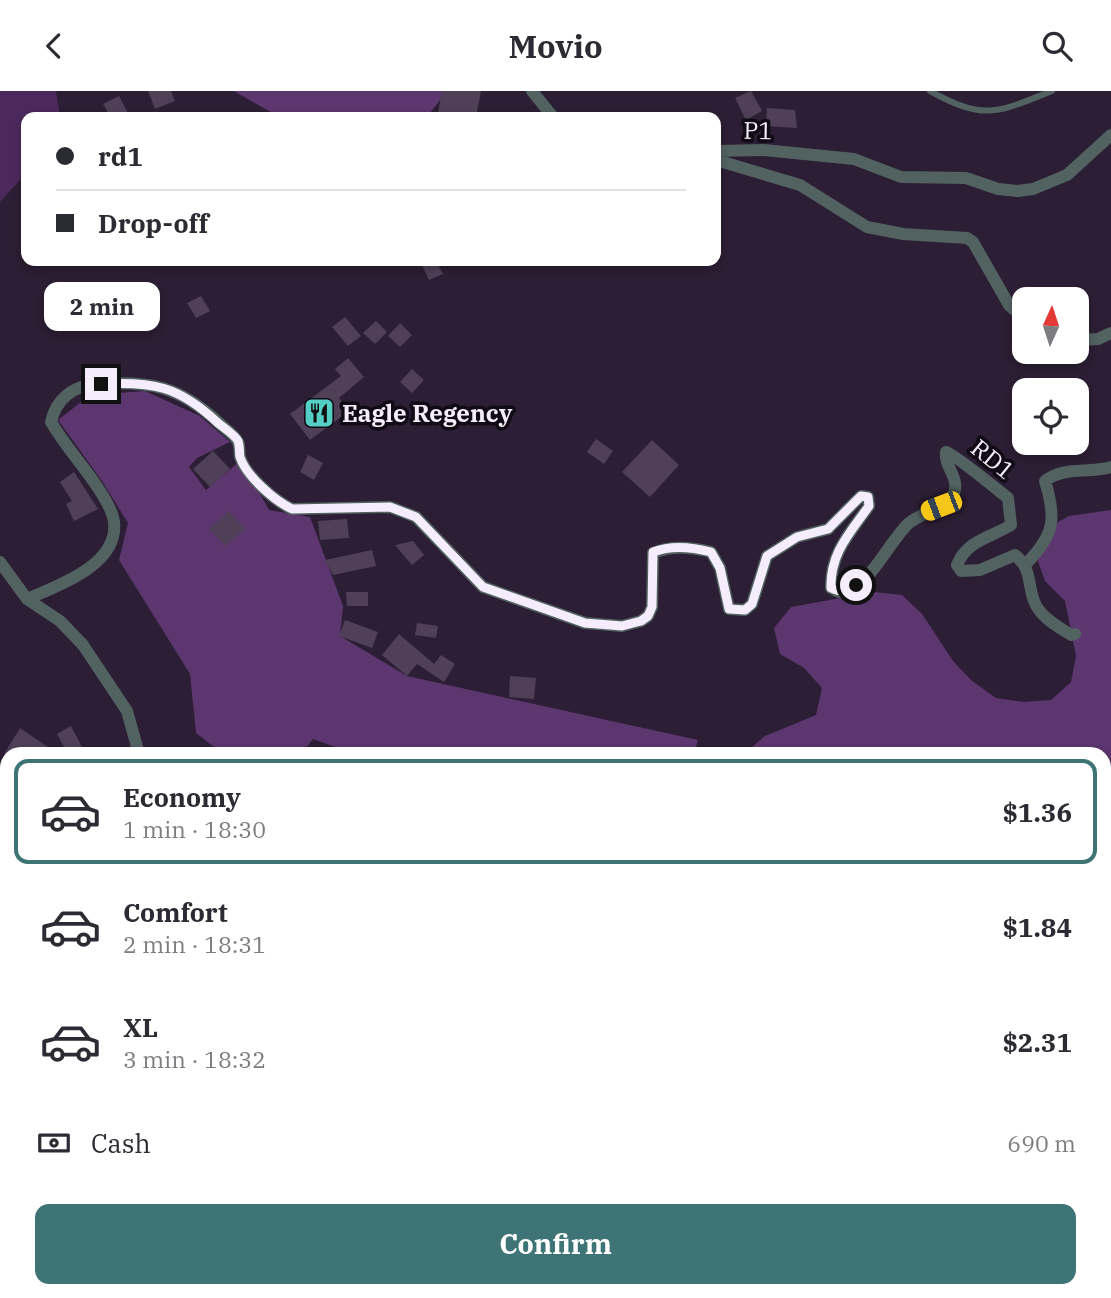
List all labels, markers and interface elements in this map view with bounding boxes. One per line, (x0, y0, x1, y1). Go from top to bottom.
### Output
text: Movio (508, 25, 603, 67)
icon: back (35, 27, 73, 65)
icon: search (1038, 27, 1076, 65)
street label: P1 (743, 114, 773, 146)
text: rd1 (98, 139, 143, 173)
text: Drop-off (98, 206, 209, 240)
callout: 2 min (43, 282, 159, 331)
north arrow (1012, 287, 1088, 364)
map controls (1012, 287, 1089, 455)
text: 2 min (70, 291, 134, 321)
route end (85, 368, 117, 400)
button: locate (1012, 378, 1089, 455)
restaurant icon: Eagle Regency (302, 396, 336, 430)
place label: Eagle Regency (342, 397, 513, 429)
street label: RD1 (964, 432, 1022, 486)
car (918, 489, 965, 523)
route start (840, 569, 872, 601)
icon: car (39, 780, 102, 843)
text: Economy (123, 780, 241, 814)
text: $1.36 (1002, 795, 1072, 829)
text: 1 min · 18:30 (123, 814, 266, 844)
icon: car (39, 895, 102, 958)
text: Comfort (123, 895, 228, 929)
text: $1.84 (1002, 910, 1072, 944)
text: 2 min · 18:31 (123, 929, 266, 959)
icon: car (39, 1010, 102, 1073)
text: XL (123, 1010, 158, 1044)
text: $2.31 (1002, 1025, 1072, 1059)
text: 3 min · 18:32 (123, 1044, 266, 1074)
icon: cash (35, 1124, 73, 1162)
text: Cash (91, 1126, 151, 1160)
text: 690 m (1007, 1128, 1076, 1158)
button: Confirm (35, 1204, 1076, 1284)

